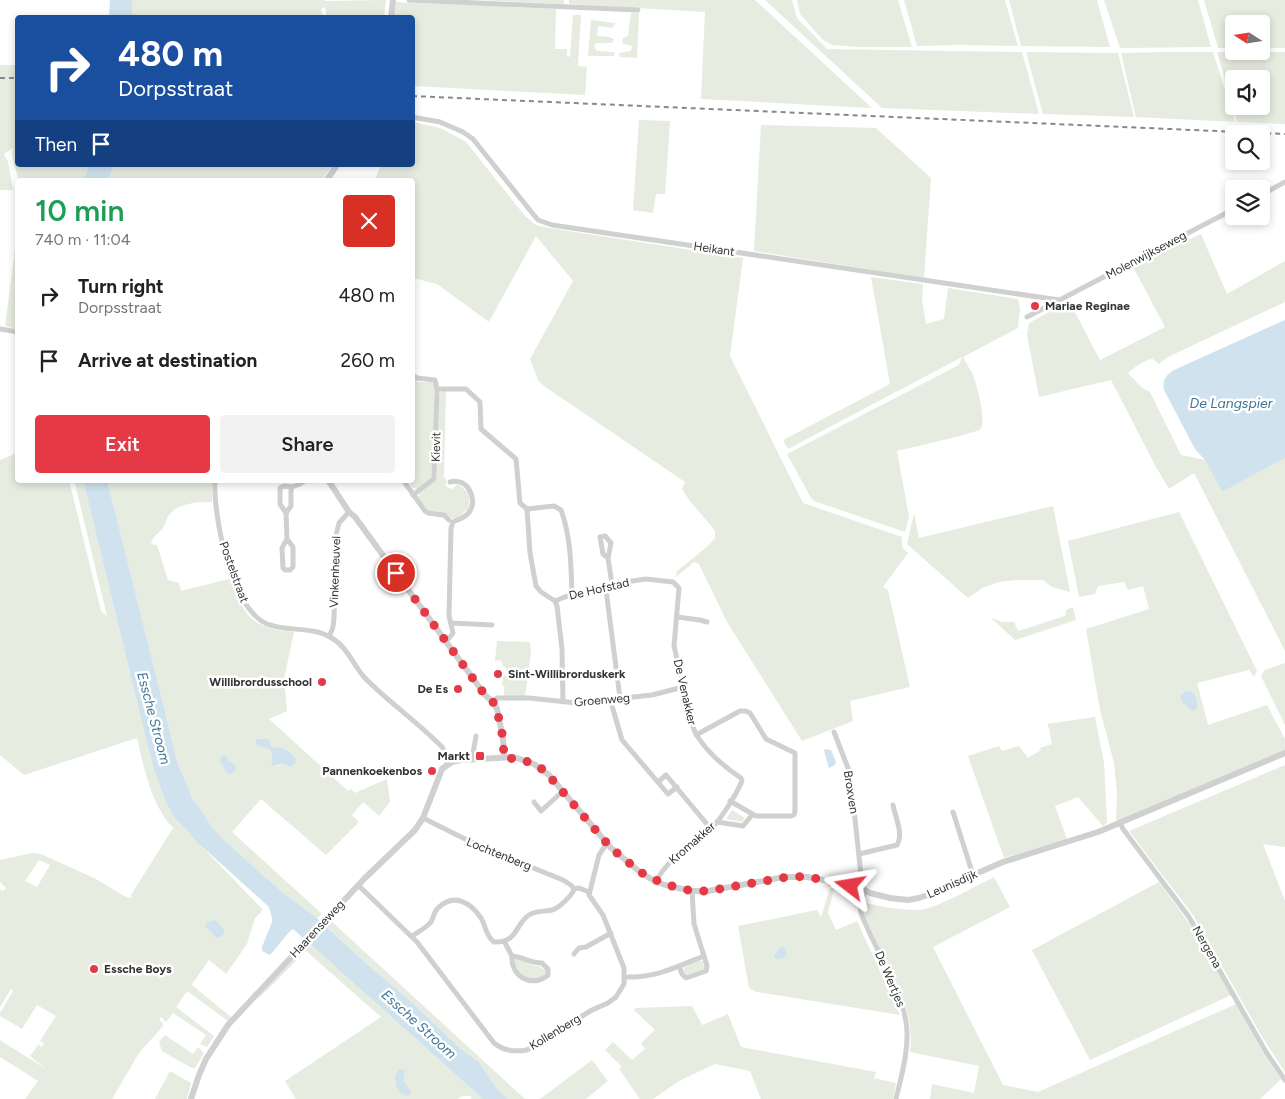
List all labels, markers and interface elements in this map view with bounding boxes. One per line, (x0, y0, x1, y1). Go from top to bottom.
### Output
north arrow (1225, 15, 1270, 60)
map controls (1225, 15, 1270, 225)
text: 480 m (118, 33, 223, 75)
icon: right (35, 35, 100, 100)
button: sound (1225, 70, 1270, 115)
text: Dorpsstraat (118, 75, 233, 102)
button: search (1225, 125, 1270, 170)
icon: arrive (87, 130, 115, 158)
text: Then (35, 133, 77, 156)
button: layers (1225, 180, 1270, 225)
text: 10 min (35, 192, 125, 229)
button: close (343, 195, 395, 247)
street label: Molenwijkseweg (1103, 228, 1189, 282)
text: 740 m · 11:04 (35, 230, 131, 249)
street label: Heikant (693, 239, 736, 259)
text: Turn right (78, 275, 164, 298)
icon: right (35, 282, 63, 310)
text: 480 m (338, 284, 395, 307)
text: Dorpsstraat (78, 298, 162, 317)
place label: Mariae Reginae (1045, 299, 1130, 313)
marker: Mariae Reginae (1029, 300, 1041, 312)
icon: arrive (35, 347, 63, 375)
text: Arrive at destination (78, 349, 257, 372)
text: 260 m (341, 349, 395, 372)
water label: De Langspier (1190, 395, 1274, 412)
button: Exit (35, 415, 210, 473)
button: Share (220, 415, 395, 473)
street label: Kievit (429, 431, 443, 462)
street label: Vinkenheuvel (327, 536, 343, 608)
street label: Postelstraat (216, 540, 252, 605)
pin (375, 552, 417, 594)
icon: arrive (382, 559, 410, 587)
street label: De Hofstad (567, 575, 631, 603)
street label: De Venakker (671, 658, 699, 726)
place label: Sint-Willibrorduskerk (508, 667, 626, 681)
marker: Sint-Willibrorduskerk (492, 668, 504, 680)
water label: Essche Stroom (133, 670, 174, 766)
place label: Willibrordusschool (209, 675, 312, 689)
marker: Willibrordusschool (316, 676, 328, 688)
place label: De Es (417, 682, 448, 696)
marker: De Es (452, 683, 464, 695)
street label: Groenweg (573, 691, 631, 709)
place label: Markt (437, 749, 470, 763)
marker: Markt (474, 750, 486, 762)
place label: Pannenkoekenbos (322, 764, 422, 778)
marker: Pannenkoekenbos (426, 765, 438, 777)
street label: Broxven (841, 769, 861, 815)
street label: Kromakker (666, 819, 718, 867)
street label: Lochtenberg (464, 835, 534, 873)
position arrow (823, 859, 875, 911)
street label: Leunisdijk (925, 867, 979, 901)
street label: Haarenseweg (287, 897, 347, 961)
street label: Nergena (1189, 923, 1225, 971)
street label: De Wertjes (872, 949, 908, 1009)
place label: Essche Boys (104, 962, 172, 976)
marker: Essche Boys (88, 963, 100, 975)
water label: Essche Stroom (378, 986, 460, 1063)
street label: Kollenberg (527, 1011, 583, 1053)

